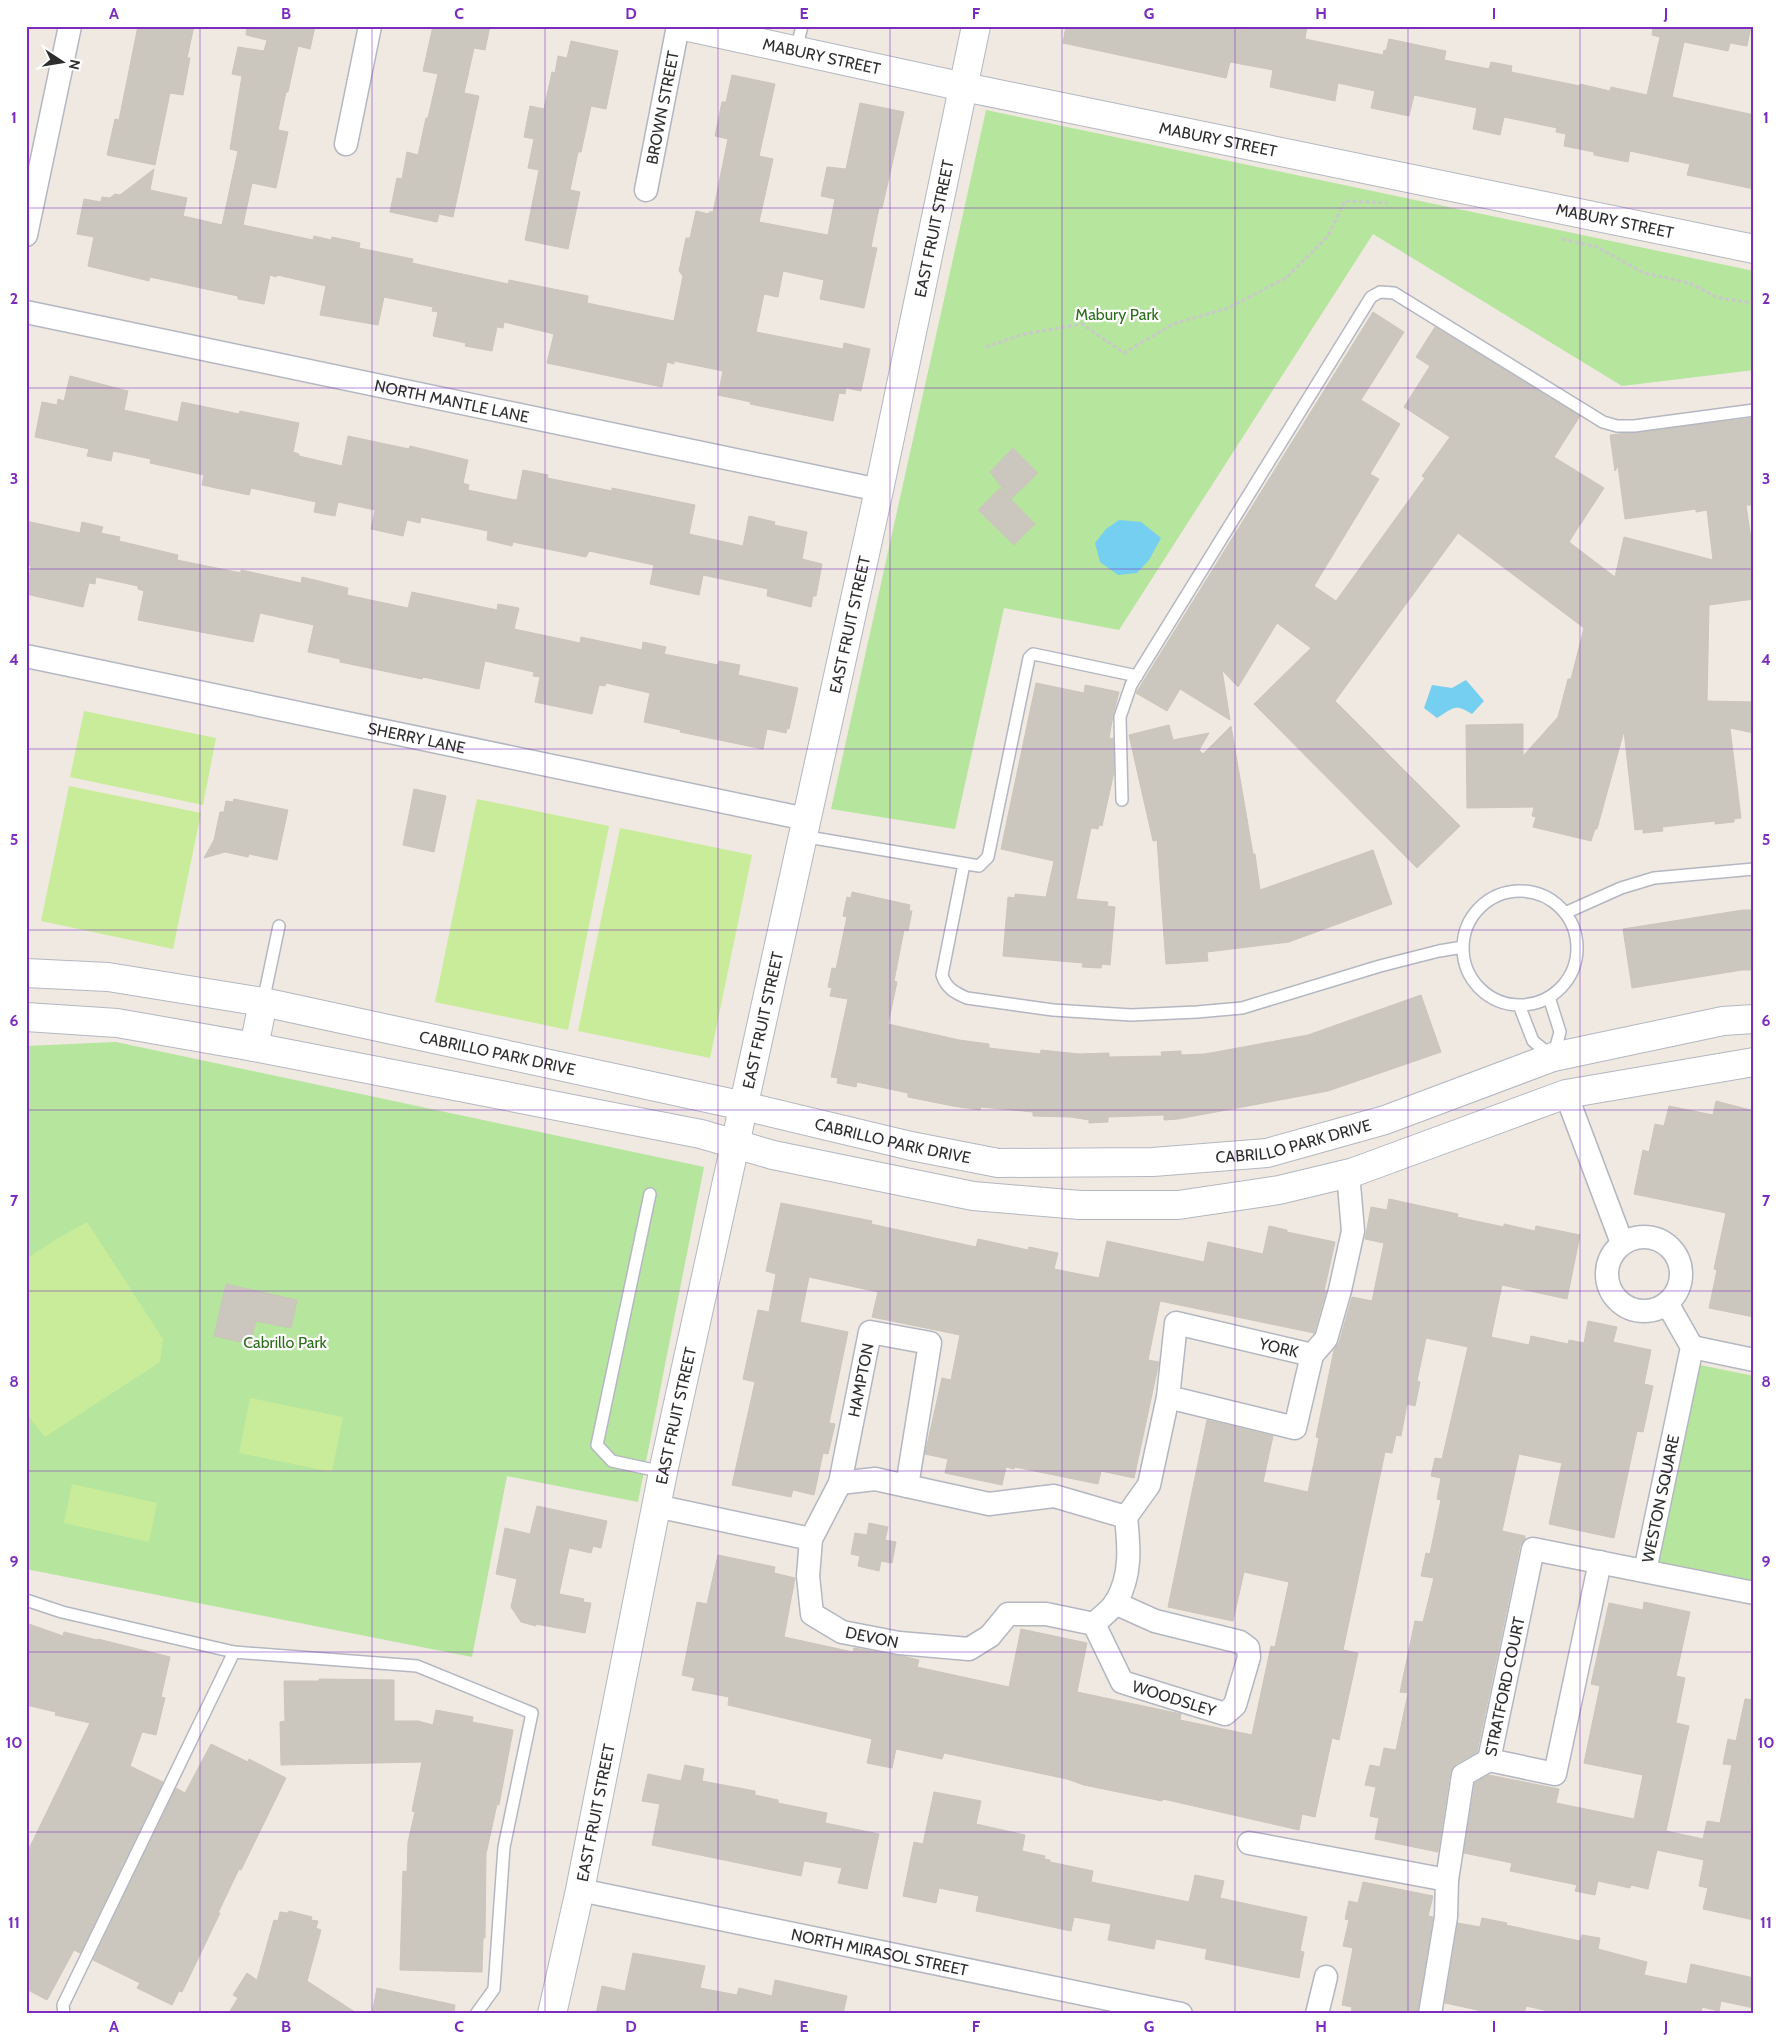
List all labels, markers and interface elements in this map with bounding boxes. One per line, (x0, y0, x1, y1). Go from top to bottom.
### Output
text: A (109, 4, 119, 23)
text: B (281, 4, 291, 23)
text: C (454, 4, 464, 23)
text: D (625, 4, 637, 23)
text: E (799, 4, 809, 23)
text: F (972, 4, 981, 23)
text: G (1144, 4, 1154, 23)
text: H (1315, 4, 1327, 23)
text: I (1492, 4, 1496, 23)
text: J (1663, 4, 1668, 23)
street label: MABURY STREET (761, 34, 883, 79)
north arrow (38, 38, 88, 88)
street label: BROWN STREET (642, 49, 683, 166)
text: N (65, 58, 85, 71)
text: 1 (11, 108, 17, 127)
text: 1 (1763, 108, 1769, 127)
street label: MABURY STREET (1157, 118, 1279, 161)
street label: EAST FRUIT STREET (911, 158, 958, 299)
street label: MABURY STREET (1554, 200, 1676, 242)
text: 2 (10, 289, 18, 308)
text: 2 (1762, 289, 1770, 308)
park label: Mabury Park (1075, 305, 1160, 324)
street label: NORTH MANTLE LANE (373, 376, 531, 427)
text: 3 (10, 469, 18, 488)
text: 3 (1762, 469, 1770, 488)
street label: EAST FRUIT STREET (826, 554, 874, 695)
text: 4 (9, 650, 19, 669)
text: 4 (1761, 650, 1771, 669)
street label: SHERRY LANE (366, 719, 467, 758)
text: 5 (10, 830, 18, 849)
text: 5 (1762, 830, 1770, 849)
street label: EAST FRUIT STREET (739, 949, 787, 1091)
text: 6 (10, 1011, 19, 1030)
text: 6 (1762, 1011, 1771, 1030)
street label: CABRILLO PARK DRIVE (417, 1027, 577, 1079)
street label: CABRILLO PARK DRIVE (813, 1114, 972, 1167)
street label: CABRILLO PARK DRIVE (1215, 1115, 1374, 1167)
text: 7 (10, 1191, 19, 1210)
text: 7 (1762, 1191, 1771, 1210)
park label: Cabrillo Park (243, 1333, 328, 1352)
street label: YORK (1256, 1334, 1300, 1361)
street label: HAMPTON (844, 1341, 878, 1419)
street label: EAST FRUIT STREET (652, 1345, 700, 1486)
text: 8 (9, 1372, 19, 1391)
text: 8 (1761, 1372, 1771, 1391)
street label: WESTON SQUARE (1638, 1433, 1683, 1564)
text: 9 (10, 1552, 19, 1571)
text: 9 (1762, 1552, 1771, 1571)
street label: STRATFORD COURT (1481, 1615, 1529, 1758)
street label: DEVON (844, 1623, 900, 1652)
street label: WOODSLEY (1130, 1677, 1219, 1721)
text: 10 (5, 1733, 23, 1752)
text: 10 (1757, 1733, 1775, 1752)
street label: EAST FRUIT STREET (573, 1742, 619, 1883)
text: 11 (8, 1913, 20, 1932)
text: 11 (1760, 1913, 1772, 1932)
street label: NORTH MIRASOL STREET (789, 1925, 970, 1980)
text: A (109, 2017, 119, 2036)
text: B (281, 2017, 291, 2036)
text: C (454, 2017, 464, 2036)
text: D (625, 2017, 637, 2036)
text: E (799, 2017, 809, 2036)
text: F (972, 2017, 981, 2036)
text: G (1144, 2017, 1154, 2036)
text: H (1315, 2017, 1327, 2036)
text: I (1492, 2017, 1496, 2036)
text: J (1663, 2017, 1668, 2036)

